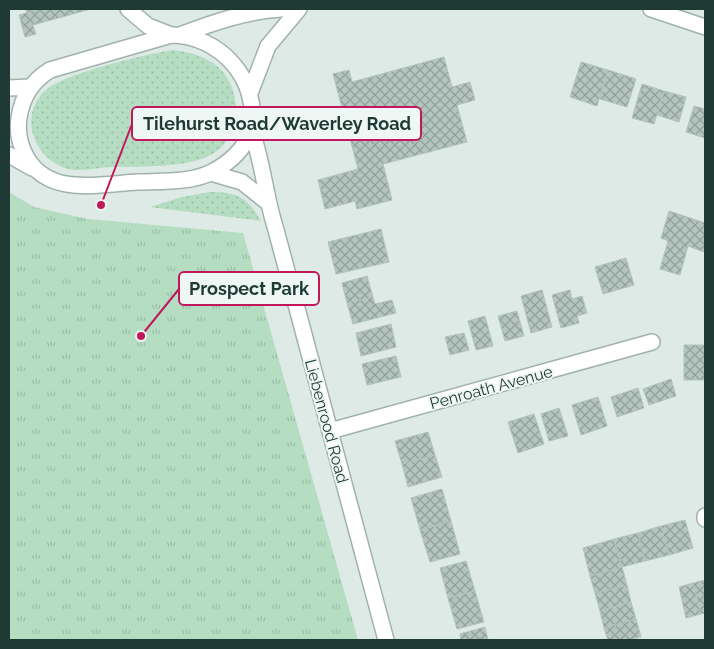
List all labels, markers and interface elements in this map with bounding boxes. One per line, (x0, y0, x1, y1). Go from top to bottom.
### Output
callout: Tilehurst Road/Waverley Road (132, 107, 421, 140)
text: Tilehurst Road/Waverley Road (143, 113, 411, 134)
callout: Prospect Park (179, 272, 319, 305)
text: Prospect Park (189, 278, 310, 299)
street label: Liebenrood Road (301, 357, 352, 485)
street label: Penroath Avenue (428, 362, 555, 413)

